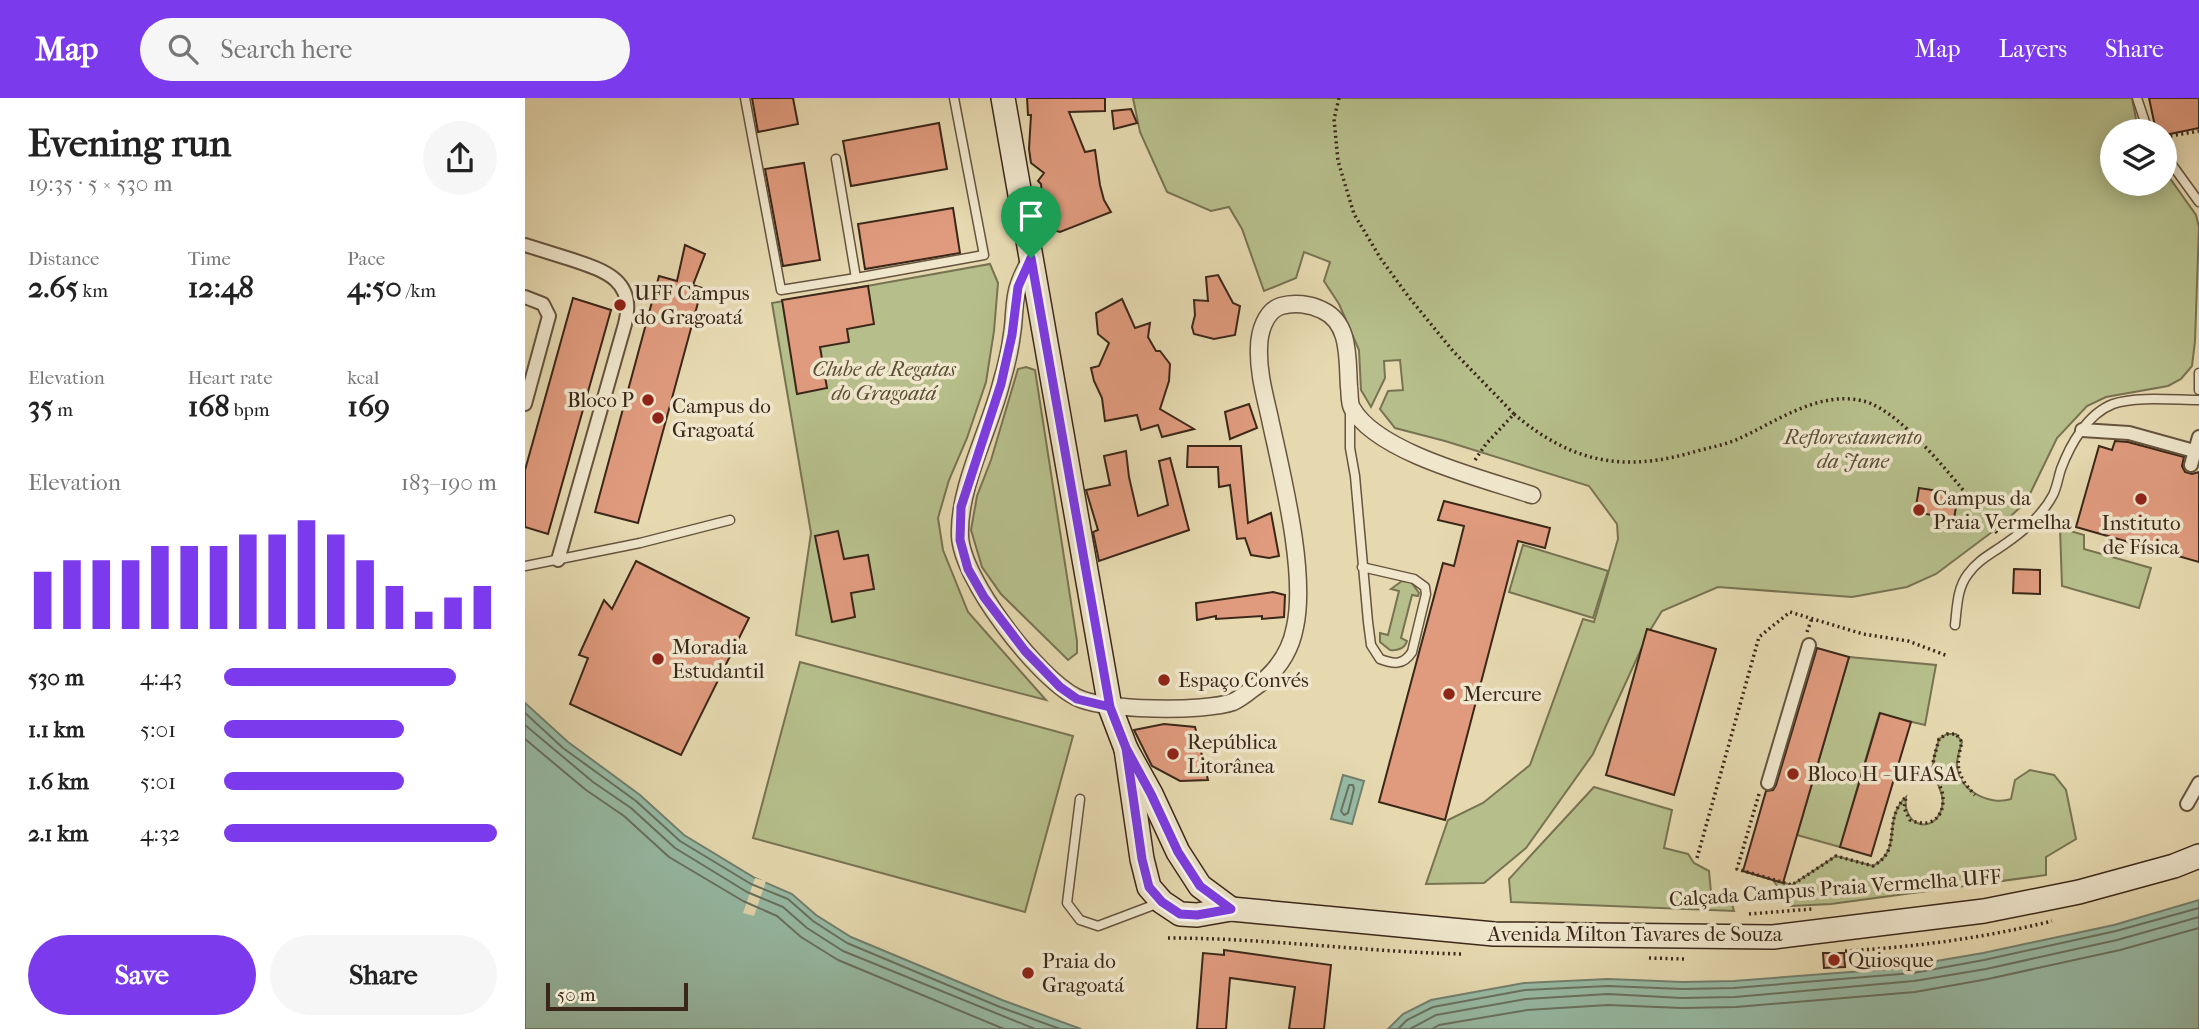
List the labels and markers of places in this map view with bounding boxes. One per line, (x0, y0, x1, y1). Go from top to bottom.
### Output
pin (1001, 186, 1061, 258)
place label: UFF Campus do Gragoatá (634, 281, 750, 329)
marker: UFF Campus do Gragoatá (612, 297, 628, 313)
place label: Bloco P (567, 388, 634, 412)
marker: Bloco P (640, 392, 656, 408)
place label: Campus do Gragoatá (672, 394, 771, 442)
marker: Campus do Gragoatá (650, 410, 666, 426)
place label: Campus da Praia Vermelha (1933, 486, 2072, 534)
marker: Instituto de Física (2133, 491, 2149, 507)
marker: Campus da Praia Vermelha (1911, 502, 1927, 518)
place label: Instituto de Física (2101, 511, 2181, 559)
place label: Moradia Estudantil (672, 635, 765, 683)
marker: Moradia Estudantil (650, 651, 666, 667)
place label: Espaço Convés (1178, 668, 1309, 692)
marker: Espaço Convés (1156, 672, 1172, 688)
place label: Mercure (1463, 682, 1542, 706)
marker: Mercure (1441, 686, 1457, 702)
place label: República Litorânea (1187, 730, 1277, 778)
marker: República Litorânea (1165, 746, 1181, 762)
place label: Bloco H - UFASA (1807, 762, 1958, 786)
marker: Bloco H - UFASA (1785, 766, 1801, 782)
place label: Quiosque (1848, 948, 1934, 972)
place label: Praia do Gragoatá (1042, 949, 1125, 997)
marker: Quiosque (1826, 952, 1842, 968)
marker: Praia do Gragoatá (1020, 965, 1036, 981)

